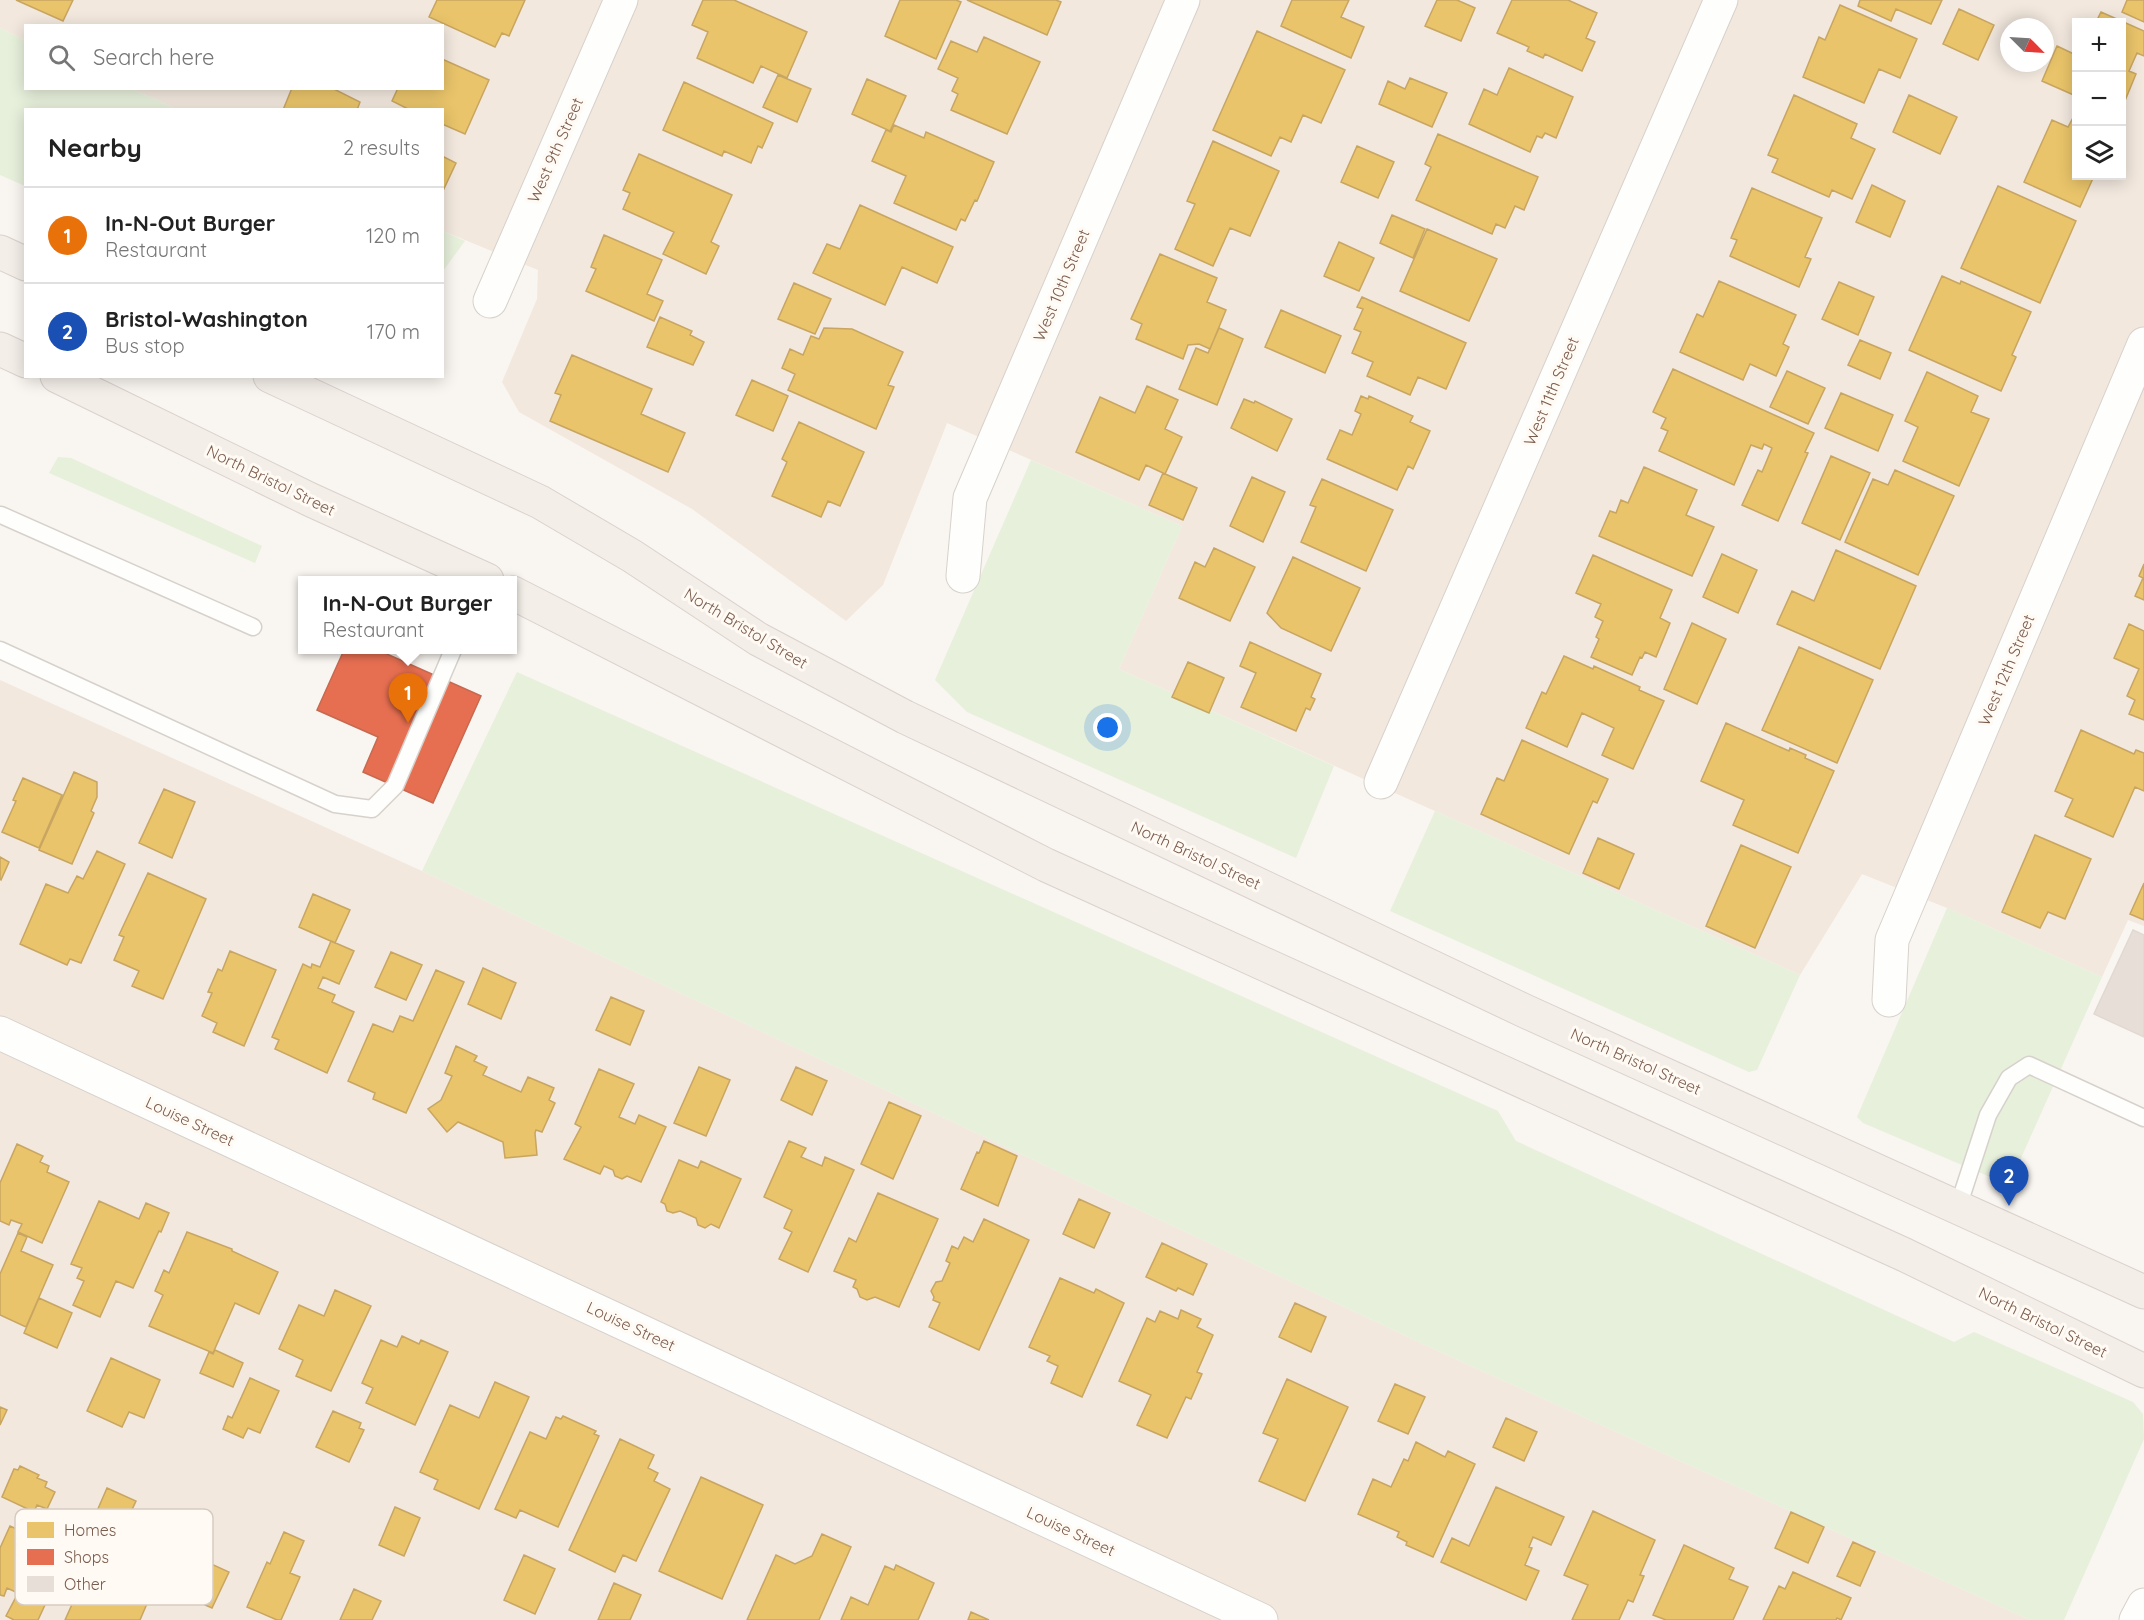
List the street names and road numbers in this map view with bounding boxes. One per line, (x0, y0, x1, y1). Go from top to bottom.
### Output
street label: West 9th Street (523, 94, 587, 206)
street label: West 10th Street (1028, 226, 1094, 344)
street label: West 11th Street (1519, 334, 1583, 448)
street label: North Bristol Street (203, 440, 339, 520)
street label: North Bristol Street (681, 583, 811, 673)
street label: West 12th Street (1974, 611, 2038, 729)
street label: North Bristol Street (1128, 816, 1264, 894)
street label: North Bristol Street (1568, 1023, 1704, 1099)
street label: Louise Street (143, 1092, 237, 1150)
street label: North Bristol Street (1975, 1282, 2111, 1362)
street label: Louise Street (584, 1297, 678, 1355)
street label: Louise Street (1024, 1502, 1118, 1560)

